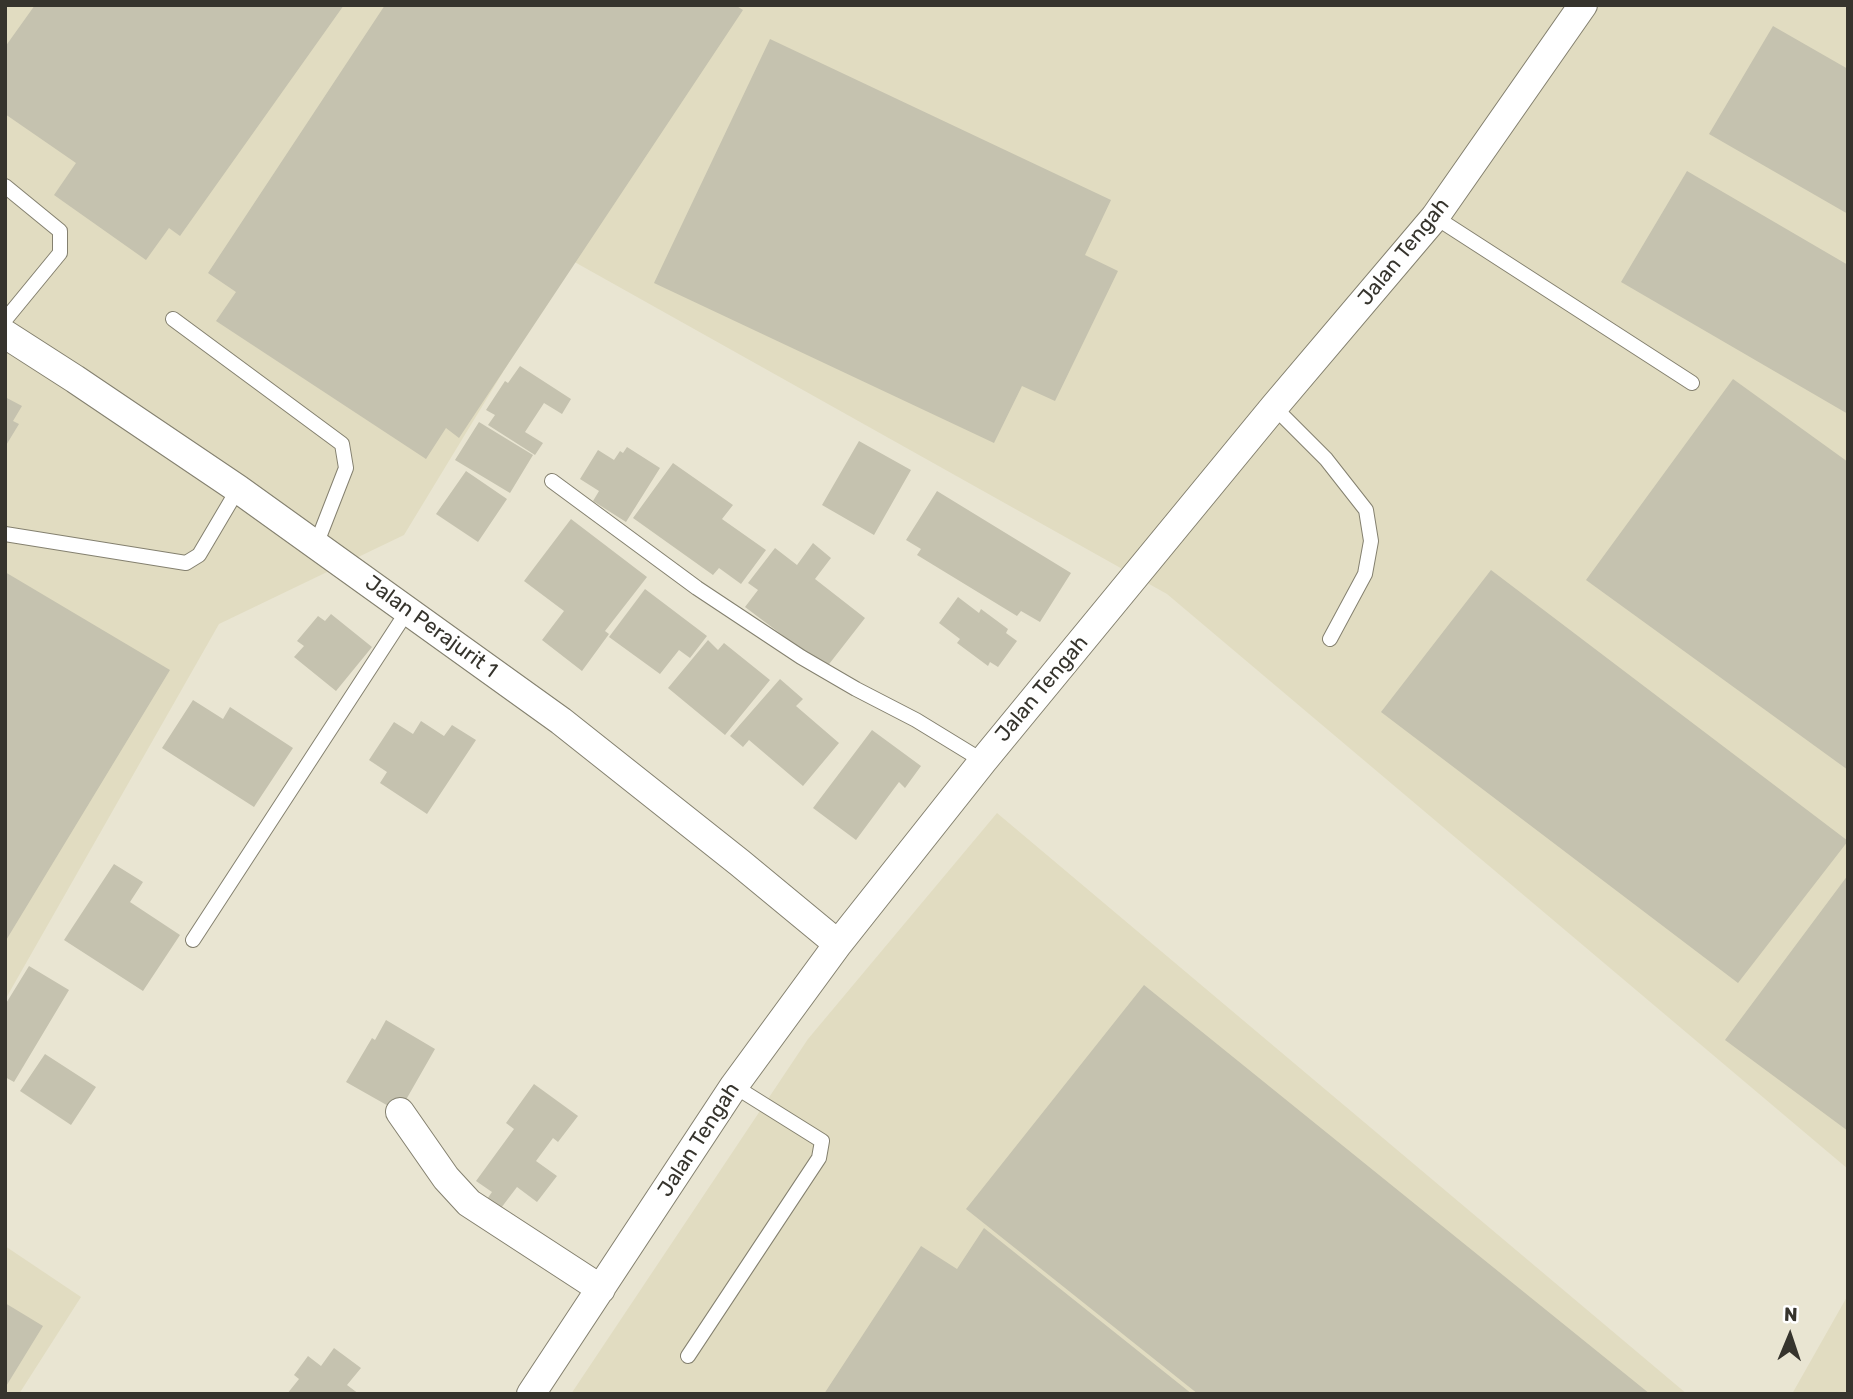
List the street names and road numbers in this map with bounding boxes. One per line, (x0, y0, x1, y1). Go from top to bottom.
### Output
street label: Jalan Tengah (1353, 193, 1455, 311)
street label: Jalan Perajurit 1 (360, 571, 502, 683)
street label: Jalan Tengah (990, 631, 1094, 747)
street label: Jalan Tengah (653, 1078, 745, 1202)

